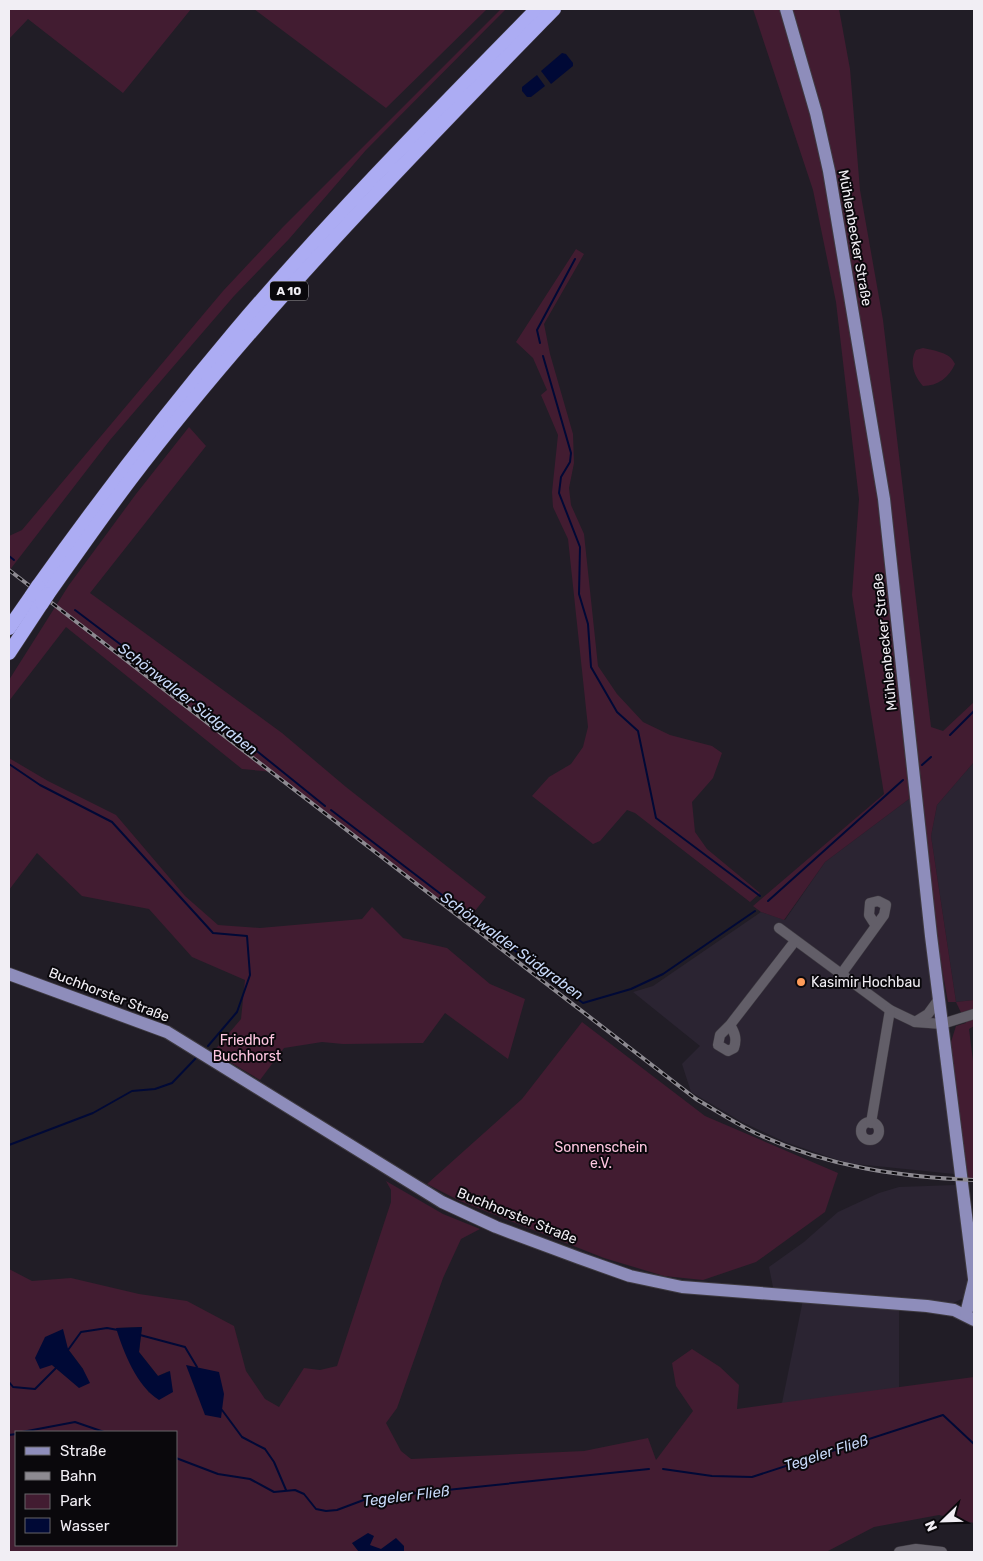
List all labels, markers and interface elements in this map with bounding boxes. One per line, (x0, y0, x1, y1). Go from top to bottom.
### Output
street label: Mühlenbecker Straße (835, 169, 875, 308)
road number: A 10 (270, 282, 308, 300)
street label: Mühlenbecker Straße (869, 572, 901, 712)
water label: Schönwalder Südgraben (115, 639, 261, 759)
water label: Schönwalder Südgraben (437, 888, 587, 1004)
street label: Buchhorster Straße (46, 964, 172, 1026)
place label: Kasimir Hochbau (811, 974, 921, 991)
marker: Kasimir Hochbau (795, 976, 807, 988)
park label: Friedhof Buchhorst (213, 1032, 282, 1065)
park label: Sonnenschein e.V. (554, 1139, 648, 1172)
street label: Buchhorster Straße (454, 1184, 580, 1248)
legend (15, 1431, 178, 1546)
water label: Tegeler Fließ (782, 1431, 871, 1475)
text: Straße (60, 1442, 106, 1460)
text: Bahn (60, 1467, 97, 1485)
water label: Tegeler Fließ (361, 1482, 451, 1510)
text: Park (60, 1492, 91, 1510)
north arrow (918, 1496, 968, 1546)
text: Wasser (60, 1517, 110, 1535)
text: N (922, 1518, 941, 1534)

